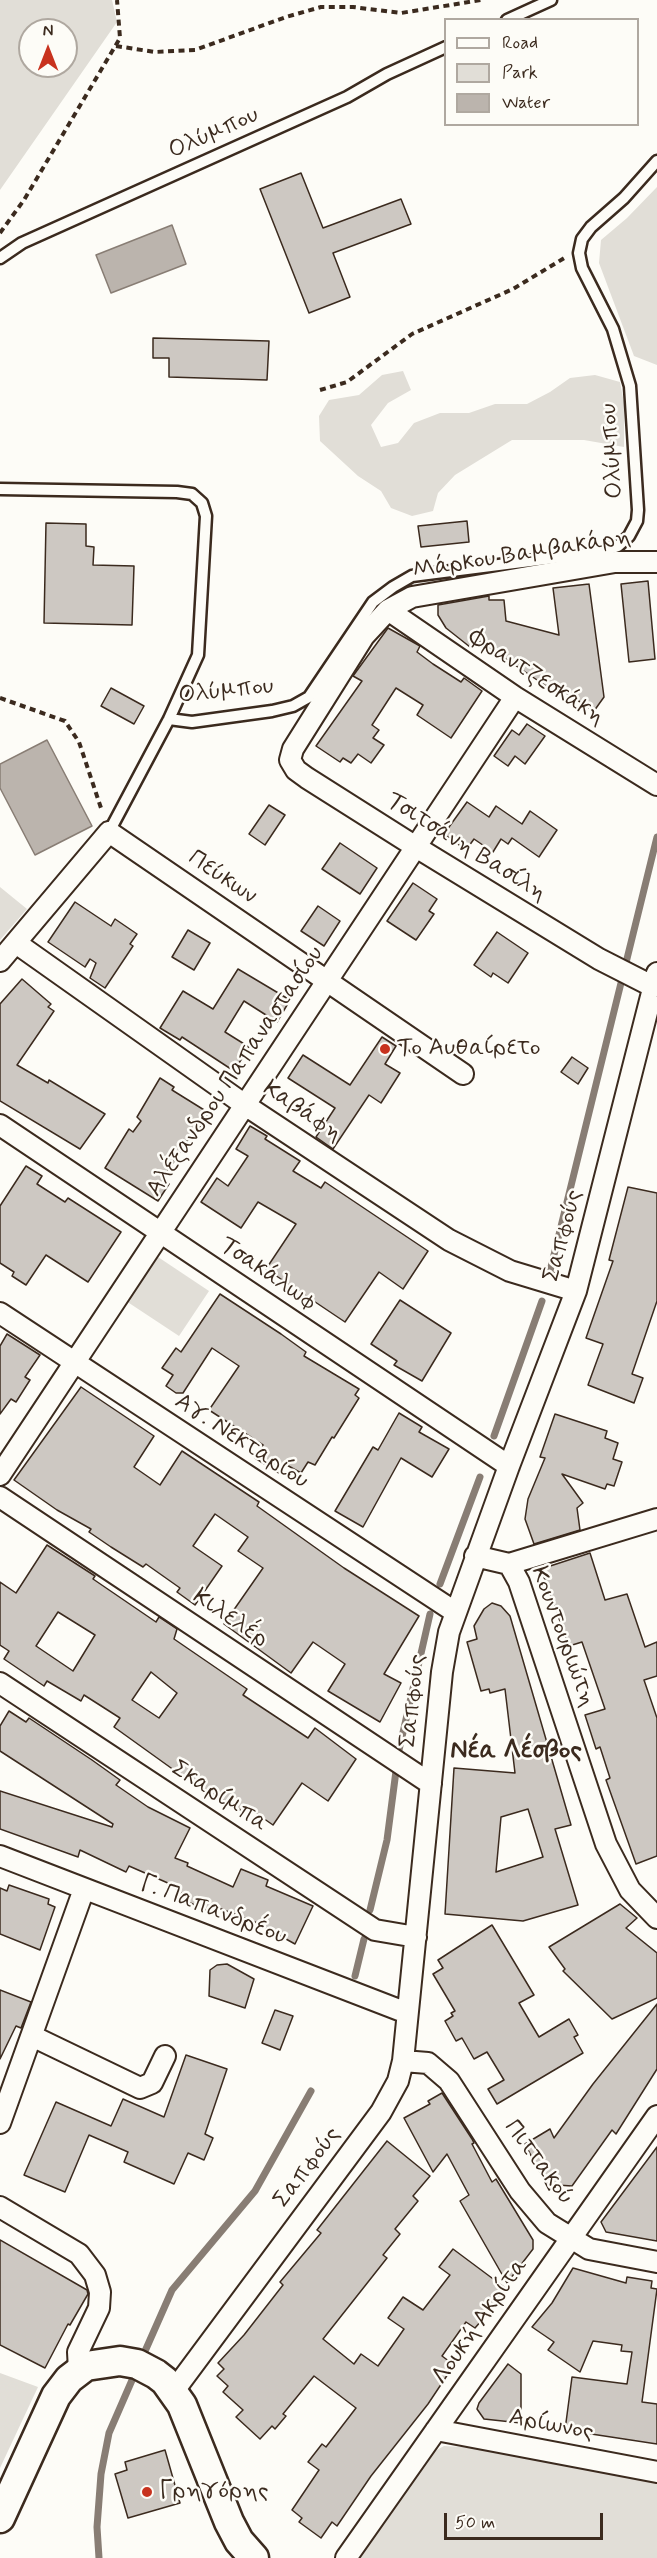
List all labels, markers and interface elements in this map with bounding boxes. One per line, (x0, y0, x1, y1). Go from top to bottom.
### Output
north arrow (18, 18, 78, 78)
legend (444, 18, 639, 126)
text: N (43, 21, 53, 42)
text: Road (502, 31, 538, 55)
text: Park (502, 61, 538, 85)
text: Water (502, 91, 550, 115)
street label: Ολύμπου (164, 101, 264, 167)
street label: Ολύμπου (595, 402, 631, 500)
street label: Μάρκου Βαμβακάρη (411, 524, 633, 586)
street label: Φραντζεσκάκη (463, 623, 609, 733)
street label: Ολύμπου (177, 673, 275, 711)
street label: Τσιτσάνη Βασίλη (381, 787, 551, 909)
street label: Πεύκων (182, 845, 262, 911)
street label: Αλέξανδρου Παπαναστασίου (141, 941, 331, 1203)
place label: Το Αυθαίρετο (397, 1035, 541, 1063)
marker: Το Αυθαίρετο (378, 1042, 392, 1056)
street label: Καβάφη (257, 1075, 347, 1149)
street label: Σαπφούς (538, 1187, 590, 1285)
street label: Τσακάλωφ (214, 1232, 322, 1318)
street label: Αγ. Νεκταρίου (169, 1388, 313, 1496)
street label: Κουντουριώτη (523, 1563, 601, 1711)
street label: Κιλελέρ (187, 1583, 273, 1655)
street label: Σαπφούς (395, 1653, 433, 1749)
district label: Νέα Λέσβος (450, 1736, 582, 1768)
street label: Σκαρίμπα (165, 1755, 273, 1839)
street label: Γ. Παπανδρέου (136, 1870, 290, 1952)
street label: Πιττακού (497, 2115, 579, 2211)
street label: Σαπφούς (268, 2122, 348, 2214)
street label: Λουκή Ακρίτα (427, 2253, 535, 2391)
street label: Αρίωνος (506, 2404, 596, 2448)
place label: Γρηγόρης (159, 2478, 269, 2506)
marker: Γρηγόρης (140, 2485, 154, 2499)
scale bar (447, 2501, 606, 2539)
text: 50 m (455, 2511, 495, 2535)

